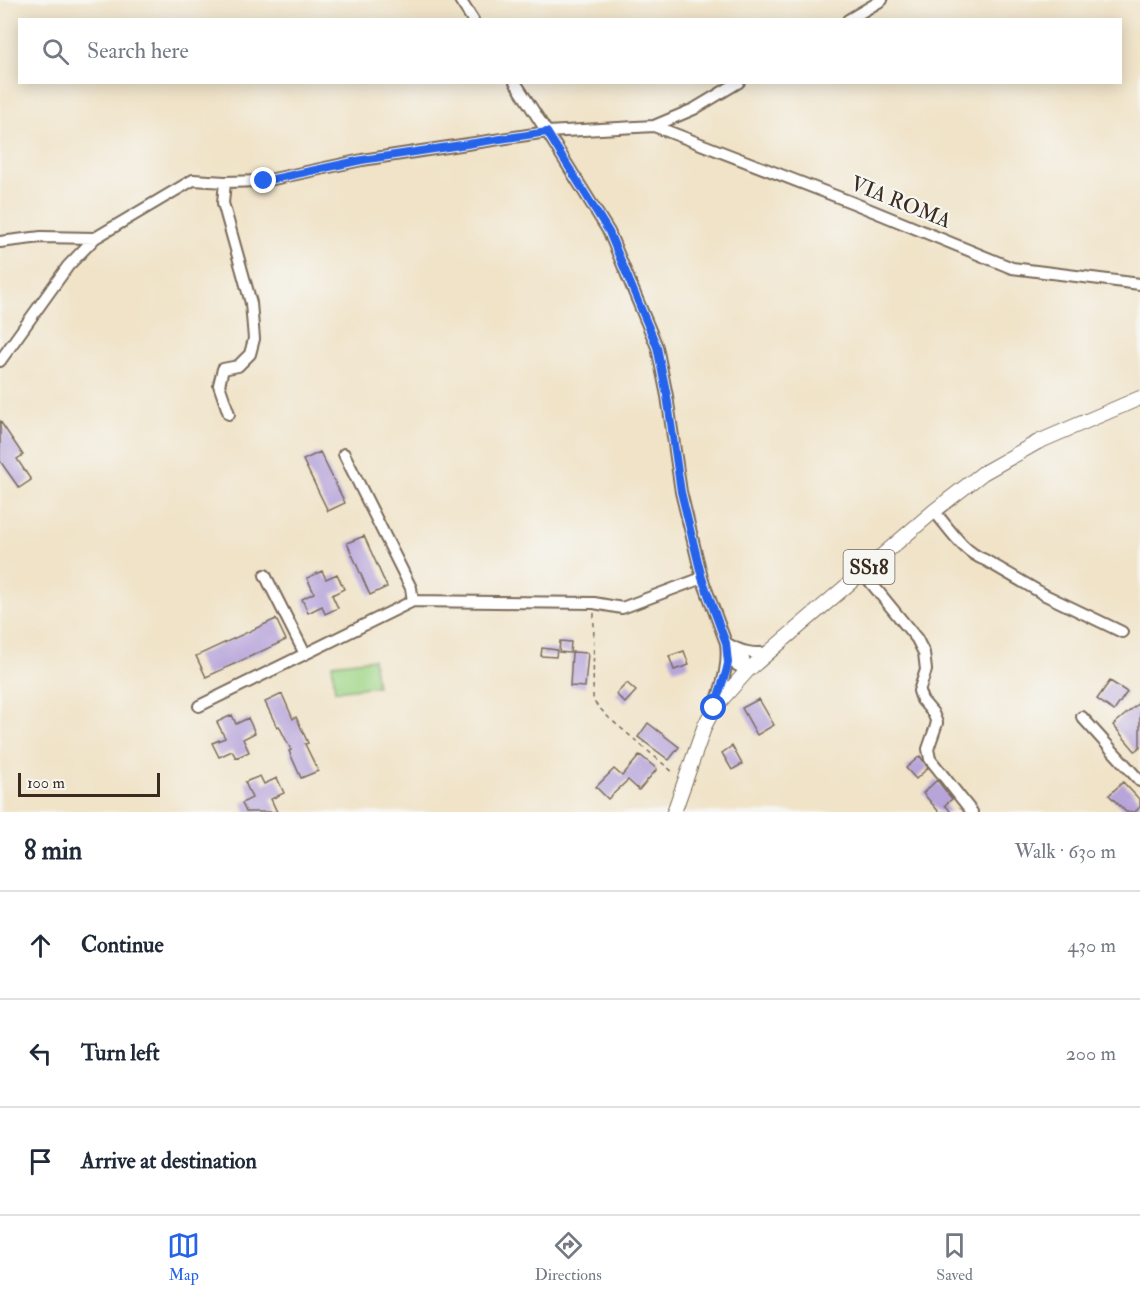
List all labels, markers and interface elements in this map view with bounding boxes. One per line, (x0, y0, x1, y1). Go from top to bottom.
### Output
search box (18, 18, 1122, 84)
icon: search (39, 35, 72, 68)
text: Search here (87, 37, 189, 65)
route end (250, 167, 276, 193)
street label: VIA ROMA (847, 170, 955, 235)
road number: SS18 (844, 550, 894, 584)
route start (700, 694, 726, 720)
scale bar (18, 770, 160, 798)
text: 100 m (27, 773, 65, 793)
text: 8 min (24, 835, 82, 867)
text: Walk · 630 m (1014, 839, 1116, 864)
icon: ahead (24, 929, 57, 962)
text: Continue (81, 931, 164, 959)
text: 430 m (1068, 933, 1116, 958)
icon: left (24, 1037, 57, 1070)
text: Turn left (81, 1039, 160, 1067)
text: 200 m (1066, 1041, 1116, 1066)
icon: arrive (24, 1145, 57, 1178)
text: Arrive at destination (81, 1147, 257, 1175)
tab: Map (167, 1229, 200, 1285)
tab: Directions (535, 1229, 602, 1285)
tab: Saved (936, 1229, 973, 1285)

